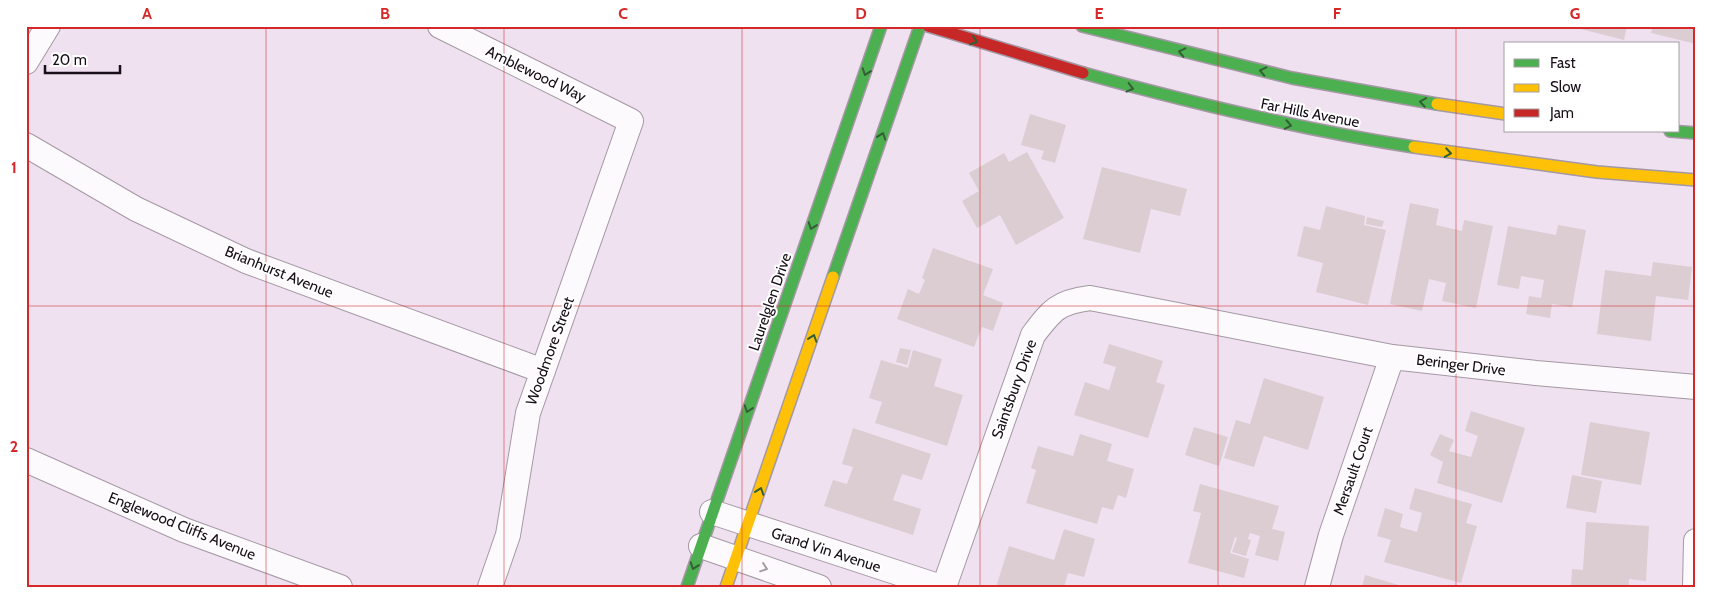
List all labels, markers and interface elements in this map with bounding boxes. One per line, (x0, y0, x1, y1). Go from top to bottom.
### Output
text: A (142, 4, 152, 23)
text: B (380, 4, 390, 23)
text: C (618, 4, 628, 23)
text: D (855, 4, 867, 23)
text: E (1094, 4, 1104, 23)
text: F (1333, 4, 1342, 23)
text: G (1570, 4, 1580, 23)
one-way arrow (970, 36, 978, 46)
scale bar (45, 42, 120, 74)
street label: Amblewood Way (483, 42, 589, 106)
legend (1504, 42, 1680, 132)
one-way arrow (1178, 47, 1187, 58)
text: 20 m (52, 51, 87, 69)
text: Fast (1550, 54, 1575, 72)
one-way arrow (1259, 66, 1268, 77)
one-way arrow (861, 68, 871, 76)
text: Slow (1550, 78, 1581, 96)
one-way arrow (1125, 82, 1133, 92)
street label: Far Hills Avenue (1259, 95, 1361, 131)
one-way arrow (1419, 97, 1427, 108)
text: Jam (1549, 104, 1574, 122)
one-way arrow (1284, 119, 1293, 129)
one-way arrow (876, 132, 886, 140)
one-way arrow (1444, 147, 1452, 158)
text: 1 (11, 158, 17, 177)
one-way arrow (808, 221, 818, 230)
street label: Brianhurst Avenue (222, 242, 336, 302)
street label: Laurelglen Drive (745, 250, 795, 353)
street label: Woodmore Street (522, 294, 578, 408)
one-way arrow (807, 334, 817, 343)
street label: Saintsbury Drive (988, 337, 1040, 441)
street label: Beringer Drive (1415, 351, 1507, 379)
one-way arrow (744, 405, 754, 413)
street label: Mersault Court (1329, 424, 1377, 518)
text: 2 (10, 437, 18, 456)
one-way arrow (754, 487, 764, 496)
street label: Englewood Cliffs Avenue (106, 488, 259, 564)
street label: Grand Vin Avenue (769, 524, 883, 576)
one-way arrow (690, 561, 700, 570)
one-way arrow (759, 562, 767, 572)

